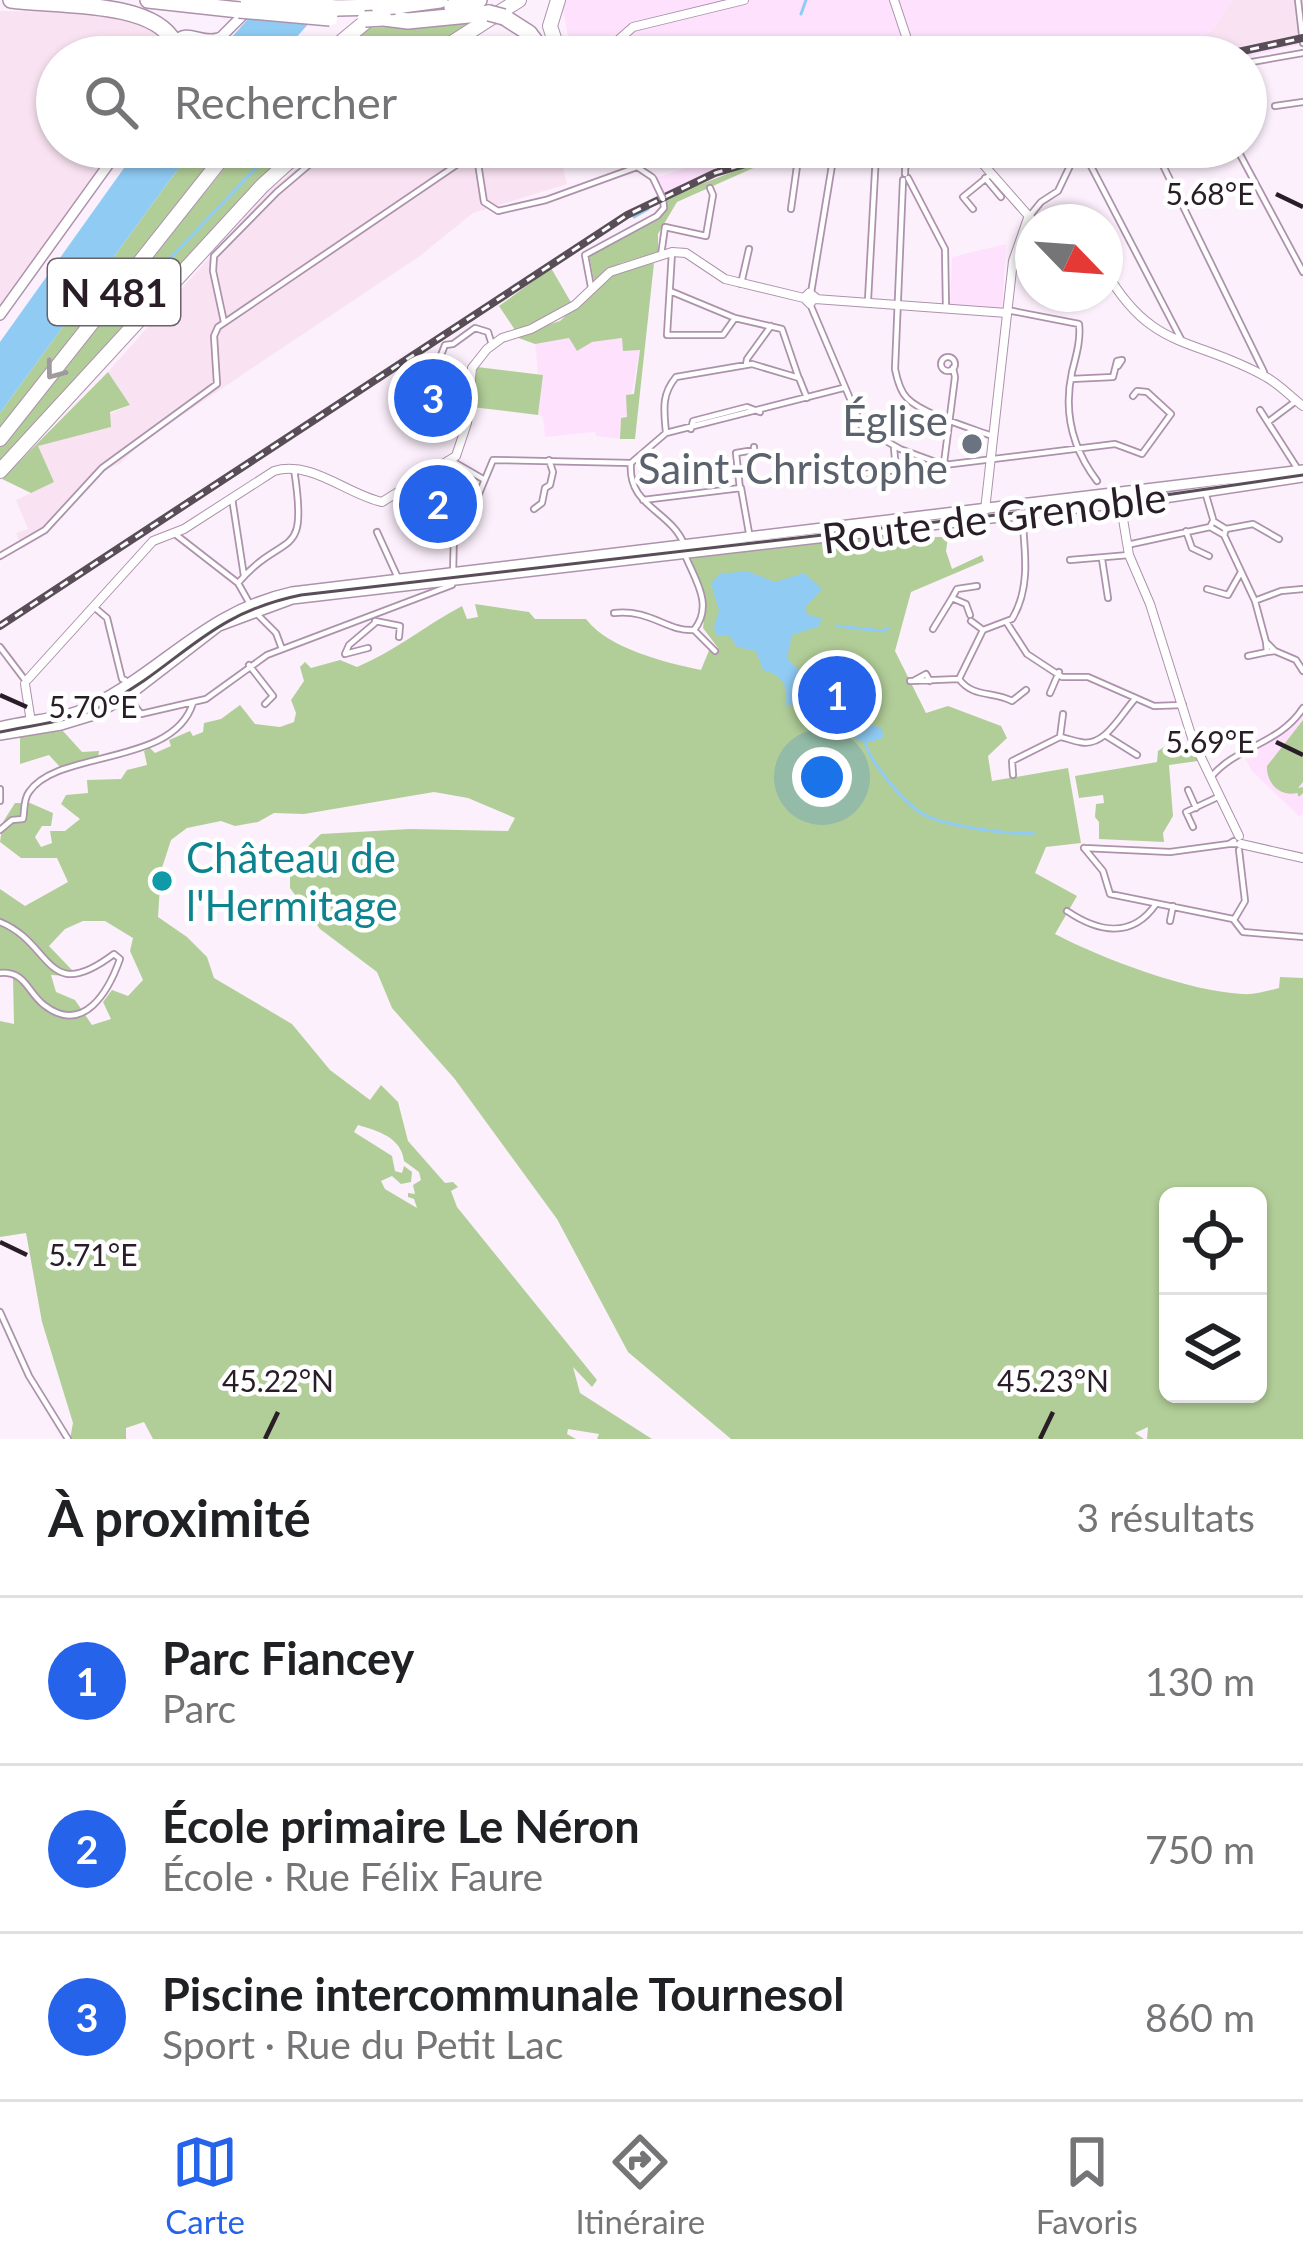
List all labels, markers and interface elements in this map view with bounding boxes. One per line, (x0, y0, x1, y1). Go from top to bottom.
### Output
search box (36, 36, 1267, 168)
icon: search (78, 69, 144, 135)
text: Rechercher (174, 75, 397, 129)
text: 5.68°E (1165, 175, 1255, 211)
north arrow (1015, 204, 1123, 312)
road number: N 481 (48, 259, 180, 325)
pin: 3 (394, 353, 472, 443)
one-way arrow (47, 357, 69, 379)
place label: Église Saint-Christophe (638, 395, 948, 493)
marker: Église Saint-Christophe (959, 431, 985, 457)
pin: 2 (399, 459, 477, 549)
street label: Route de Grenoble (819, 471, 1169, 563)
pin: 1 (798, 650, 876, 740)
text: 5.70°E (48, 688, 138, 724)
text: 5.69°E (1165, 723, 1255, 759)
your location (792, 747, 852, 807)
place label: Château de l'Hermitage (186, 832, 398, 930)
marker: Château de l'Hermitage (149, 868, 175, 894)
map controls (1159, 1187, 1267, 1403)
button: locate (1159, 1187, 1267, 1295)
text: 5.71°E (48, 1236, 138, 1272)
button: layers (1159, 1295, 1267, 1403)
text: 45.22°N (222, 1362, 334, 1398)
text: 45.23°N (997, 1362, 1109, 1398)
text: À proximité (48, 1487, 311, 1548)
text: 3 résultats (1077, 1494, 1255, 1540)
text: Parc Fiancey (162, 1631, 414, 1685)
text: 1 (76, 1658, 98, 1704)
text: 130 m (1145, 1658, 1255, 1704)
text: Parc (162, 1685, 236, 1731)
text: École primaire Le Néron (162, 1799, 640, 1853)
text: 2 (76, 1826, 98, 1872)
text: 750 m (1145, 1826, 1255, 1872)
text: École · Rue Félix Faure (162, 1853, 543, 1899)
text: Piscine intercommunale Tournesol (162, 1967, 844, 2021)
text: 3 (76, 1994, 98, 2040)
text: 860 m (1145, 1994, 1255, 2040)
text: Sport · Rue du Petit Lac (162, 2021, 563, 2067)
tab: Carte (165, 2129, 245, 2241)
tab: Itinéraire (575, 2129, 705, 2241)
tab: Favoris (1036, 2129, 1138, 2241)

